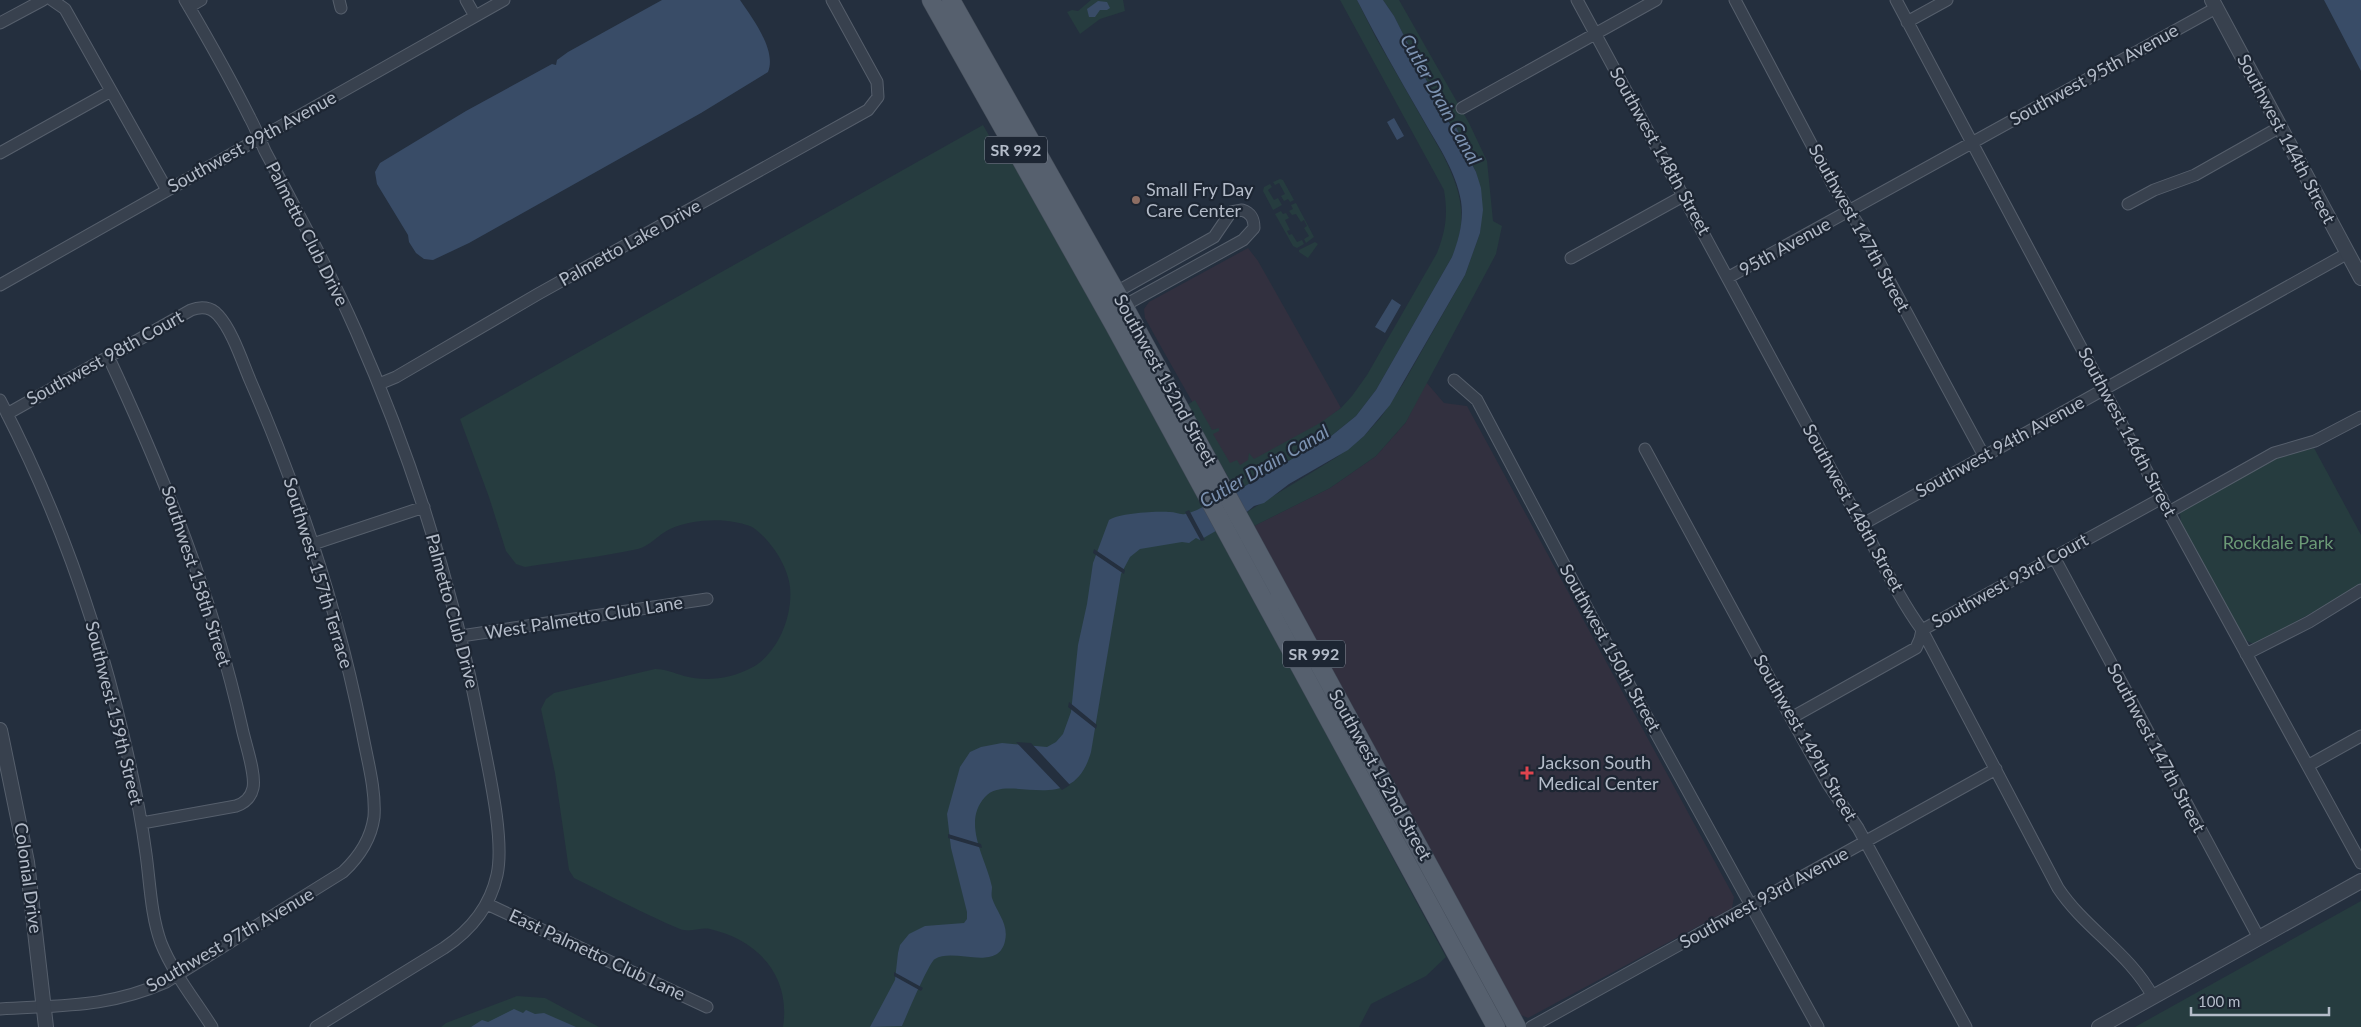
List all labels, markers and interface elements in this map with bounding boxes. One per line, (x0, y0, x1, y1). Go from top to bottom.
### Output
street label: Southwest 95th Avenue (2005, 19, 2182, 130)
water label: Cutler Drain Canal (1396, 29, 1487, 168)
street label: Southwest 144th Street (2233, 50, 2341, 227)
street label: Southwest 148th Street (1606, 63, 1716, 239)
street label: Southwest 99th Avenue (163, 86, 340, 197)
road number: SR 992 (985, 136, 1047, 164)
street label: Southwest 147th Street (1805, 140, 1915, 316)
street label: Palmetto Club Drive (262, 158, 354, 309)
place label: Small Fry Day Care Center (1146, 178, 1254, 221)
street label: Palmetto Lake Drive (555, 194, 704, 290)
marker: Small Fry Day Care Center (1130, 194, 1142, 206)
street label: 95th Avenue (1735, 212, 1834, 280)
street label: Southwest 152nd Street (1110, 290, 1222, 469)
street label: Southwest 98th Court (22, 305, 187, 409)
street label: Southwest 146th Street (2074, 343, 2182, 520)
street label: Southwest 94th Avenue (1911, 391, 2088, 502)
water label: Cutler Drain Canal (1195, 419, 1333, 512)
street label: Southwest 148th Street (1799, 420, 1909, 596)
street label: Southwest 157th Terrace (279, 475, 358, 671)
street label: Southwest 158th Street (157, 483, 237, 669)
street label: Southwest 93rd Court (1927, 528, 2092, 632)
street label: Palmetto Club Drive (422, 531, 484, 690)
park label: Rockdale Park (2223, 531, 2334, 553)
street label: Southwest 150th Street (1556, 560, 1666, 736)
street label: West Palmetto Club Lane (483, 591, 684, 644)
street label: Southwest 159th Street (81, 619, 149, 807)
road number: SR 992 (1283, 641, 1345, 668)
street label: Southwest 149th Street (1749, 650, 1863, 825)
street label: Southwest 147th Street (2103, 659, 2211, 836)
street label: Southwest 152nd Street (1325, 685, 1437, 864)
place label: Jackson South Medical Center (1538, 751, 1659, 794)
marker: Jackson South Medical Center (1520, 766, 1534, 780)
street label: Colonial Drive (10, 821, 48, 935)
street label: Southwest 93rd Avenue (1675, 842, 1852, 953)
street label: Southwest 97th Avenue (142, 882, 317, 996)
street label: East Palmetto Club Lane (506, 904, 689, 1005)
scale bar (2191, 984, 2328, 1016)
text: 100 m (2198, 992, 2240, 1010)

